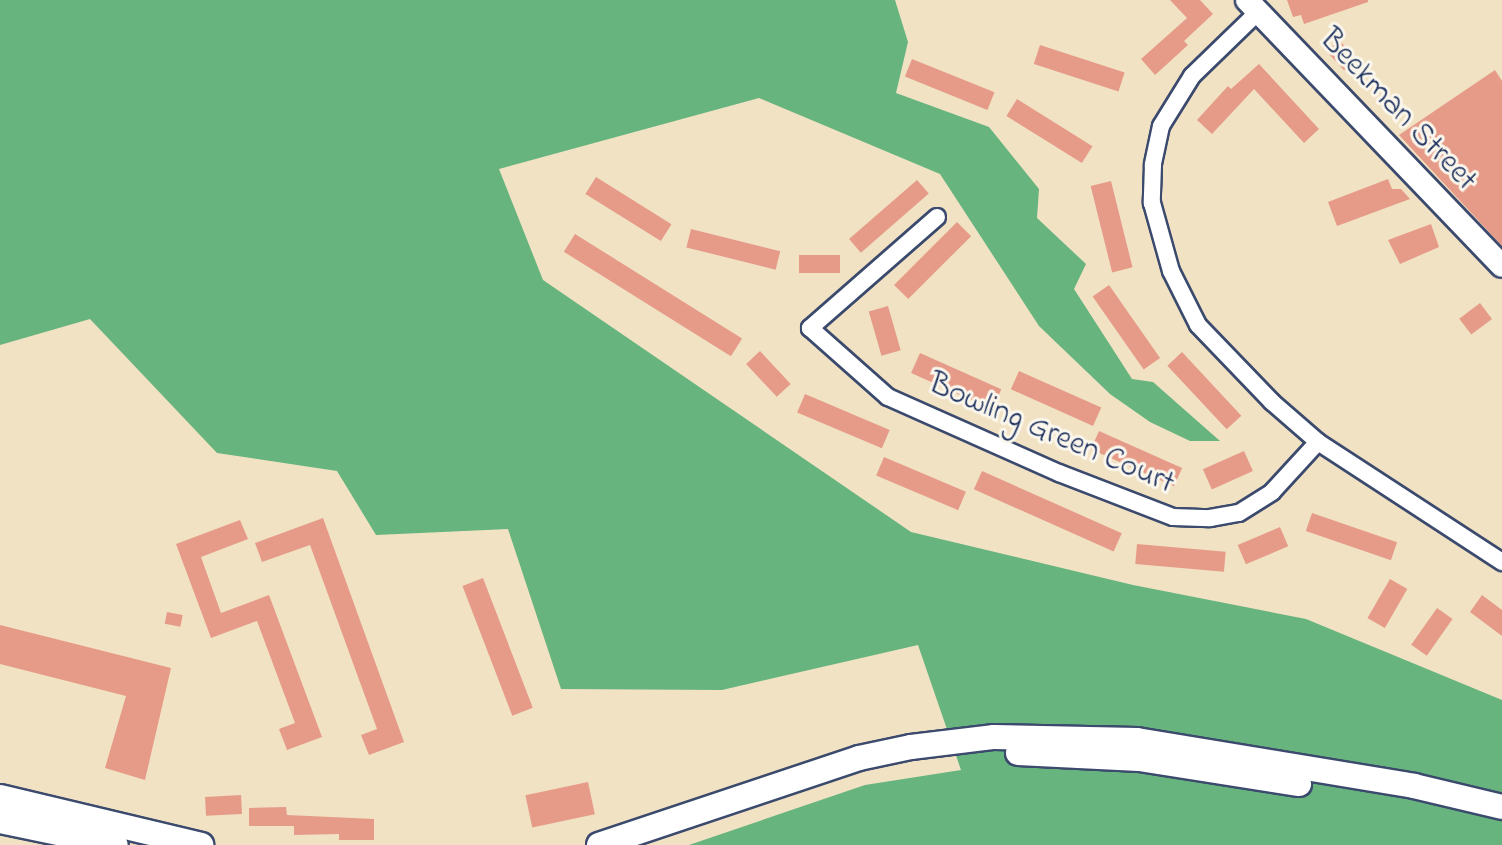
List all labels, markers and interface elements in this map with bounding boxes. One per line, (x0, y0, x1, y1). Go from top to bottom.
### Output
street label: Beekman Street (1310, 22, 1484, 200)
street label: Bowling Green Court (922, 366, 1180, 504)

